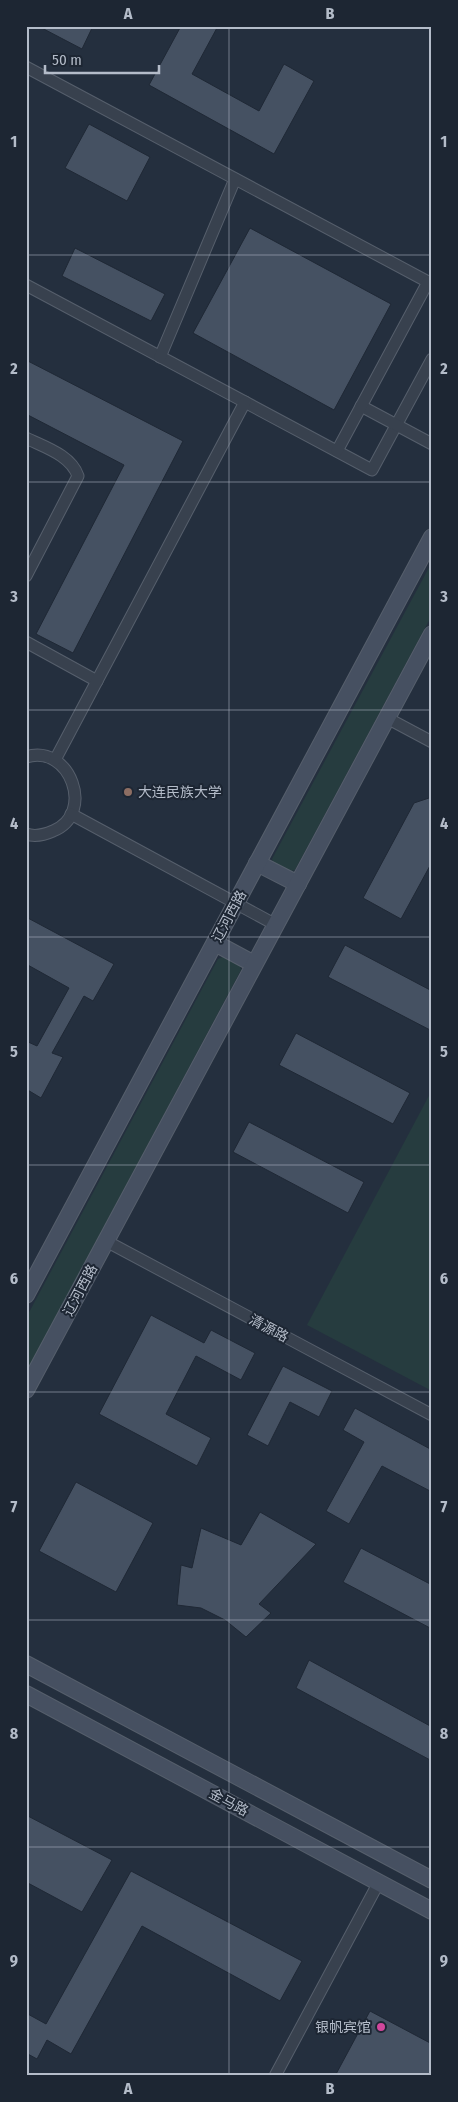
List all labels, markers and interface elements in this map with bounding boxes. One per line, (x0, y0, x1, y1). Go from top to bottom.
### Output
text: A (123, 4, 133, 23)
text: B (326, 4, 335, 23)
scale bar (45, 42, 159, 74)
text: 50 m (52, 51, 82, 69)
text: 1 (11, 132, 17, 151)
text: 1 (441, 132, 447, 151)
text: 2 (9, 359, 18, 378)
text: 2 (439, 359, 448, 378)
text: 3 (9, 587, 18, 606)
text: 3 (439, 587, 448, 606)
place label: 大连民族大学 (138, 784, 222, 801)
marker: 大连民族大学 (122, 786, 134, 798)
text: 4 (10, 814, 18, 833)
text: 4 (440, 814, 448, 833)
street label: 辽河西路 (209, 888, 250, 945)
text: 5 (10, 1042, 18, 1061)
text: 5 (440, 1042, 448, 1061)
street label: 辽河西路 (60, 1262, 101, 1319)
text: 6 (10, 1269, 18, 1288)
text: 6 (440, 1269, 448, 1288)
street label: 清源路 (246, 1311, 291, 1346)
text: 7 (11, 1497, 18, 1516)
text: 7 (441, 1497, 448, 1516)
text: 8 (10, 1724, 19, 1743)
text: 8 (440, 1724, 449, 1743)
street label: 金马路 (206, 1785, 251, 1820)
text: 9 (10, 1951, 18, 1970)
text: 9 (440, 1951, 448, 1970)
place label: 银帆宾馆 (315, 2019, 371, 2036)
marker: 银帆宾馆 (375, 2021, 387, 2033)
text: A (123, 2079, 133, 2098)
text: B (326, 2079, 335, 2098)

